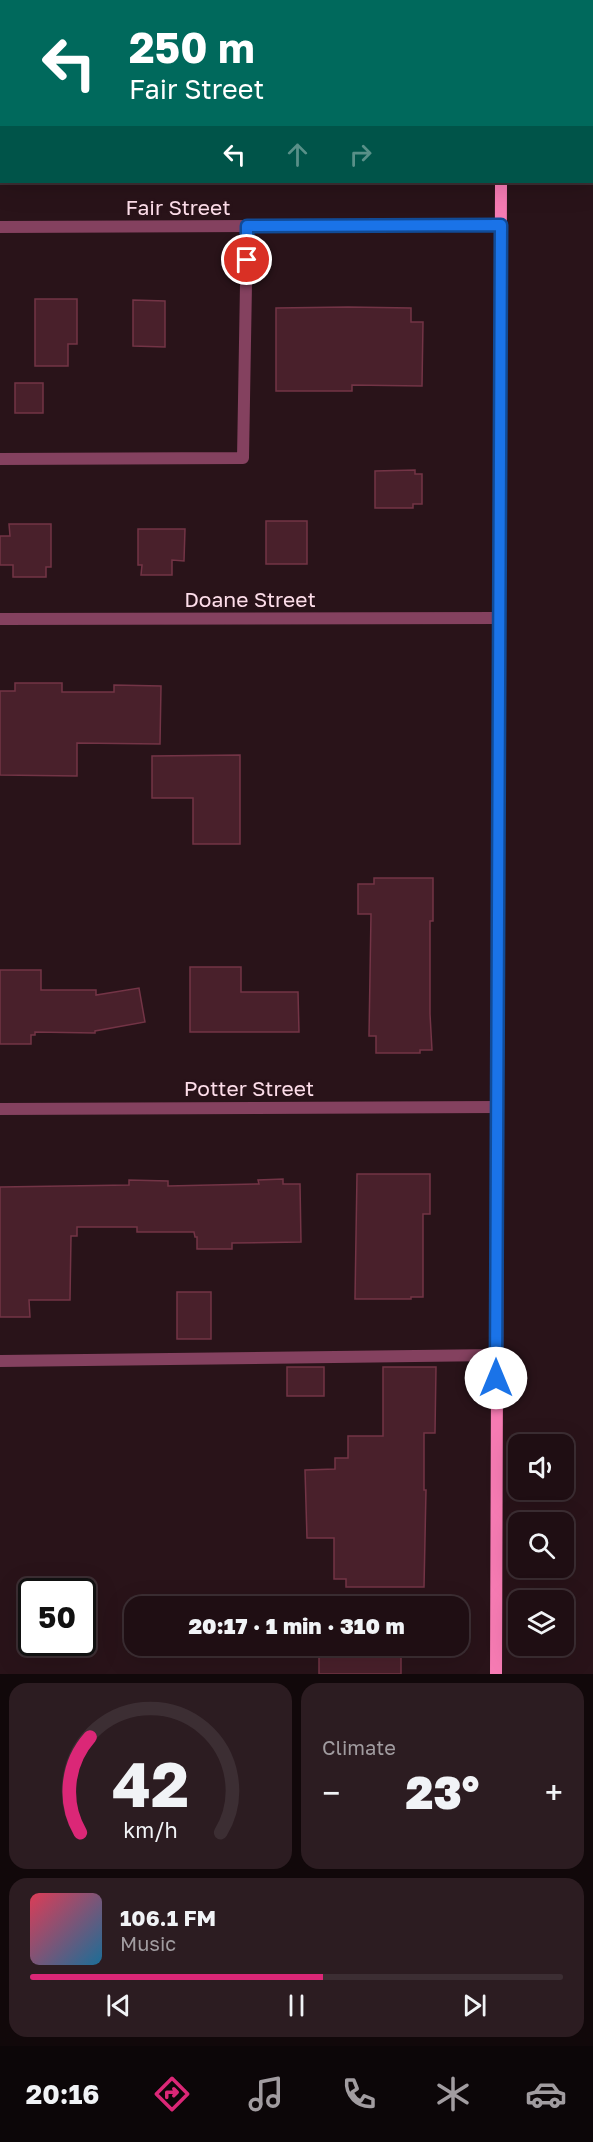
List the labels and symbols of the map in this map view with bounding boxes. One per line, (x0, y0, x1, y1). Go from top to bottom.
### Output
street label: Fair Street (125, 194, 231, 220)
pin (221, 234, 272, 285)
street label: Doane Street (184, 586, 316, 612)
street label: Potter Street (184, 1075, 314, 1101)
position arrow (464, 1346, 528, 1410)
speed limit sign: 50 (18, 1578, 96, 1656)

